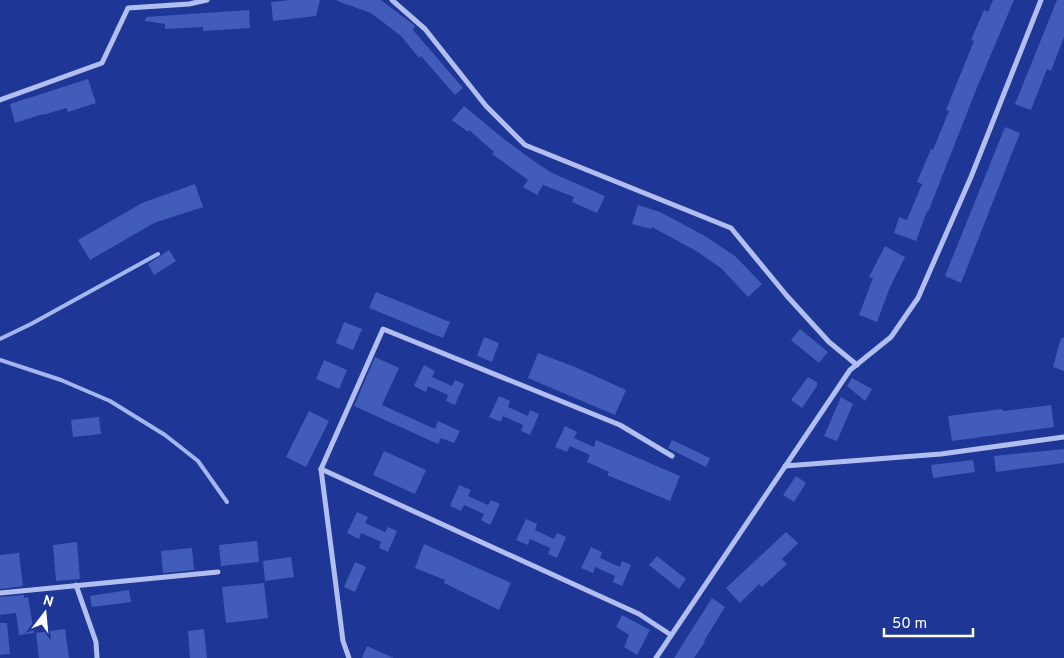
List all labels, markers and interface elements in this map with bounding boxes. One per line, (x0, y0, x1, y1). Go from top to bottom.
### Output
north arrow (20, 588, 70, 638)
text: N (41, 592, 55, 612)
scale bar (884, 606, 973, 638)
text: 50 m (892, 615, 927, 634)

